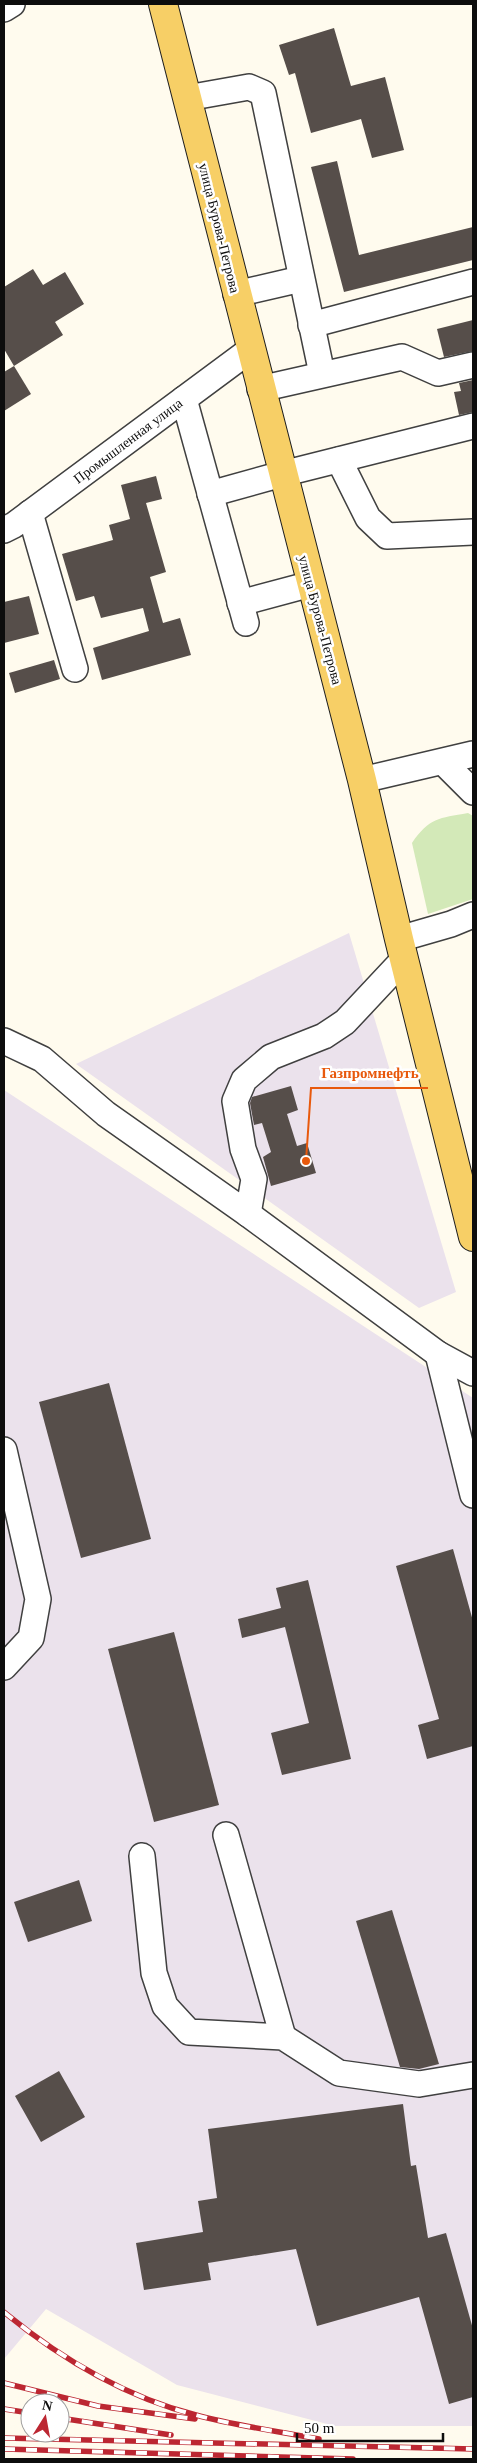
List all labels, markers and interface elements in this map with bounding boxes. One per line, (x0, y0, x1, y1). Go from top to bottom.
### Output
street label: улица Бурова-Петрова (196, 162, 243, 295)
street label: Промышленная улица (71, 395, 186, 487)
street label: улица Бурова-Петрова (296, 554, 345, 687)
callout: Газпромнефть (311, 1058, 428, 1088)
text: Газпромнефть (321, 1065, 419, 1081)
north arrow (20, 2393, 70, 2443)
text: N (41, 2397, 54, 2414)
scale bar (297, 2410, 443, 2442)
text: 50 m (304, 2420, 335, 2436)

